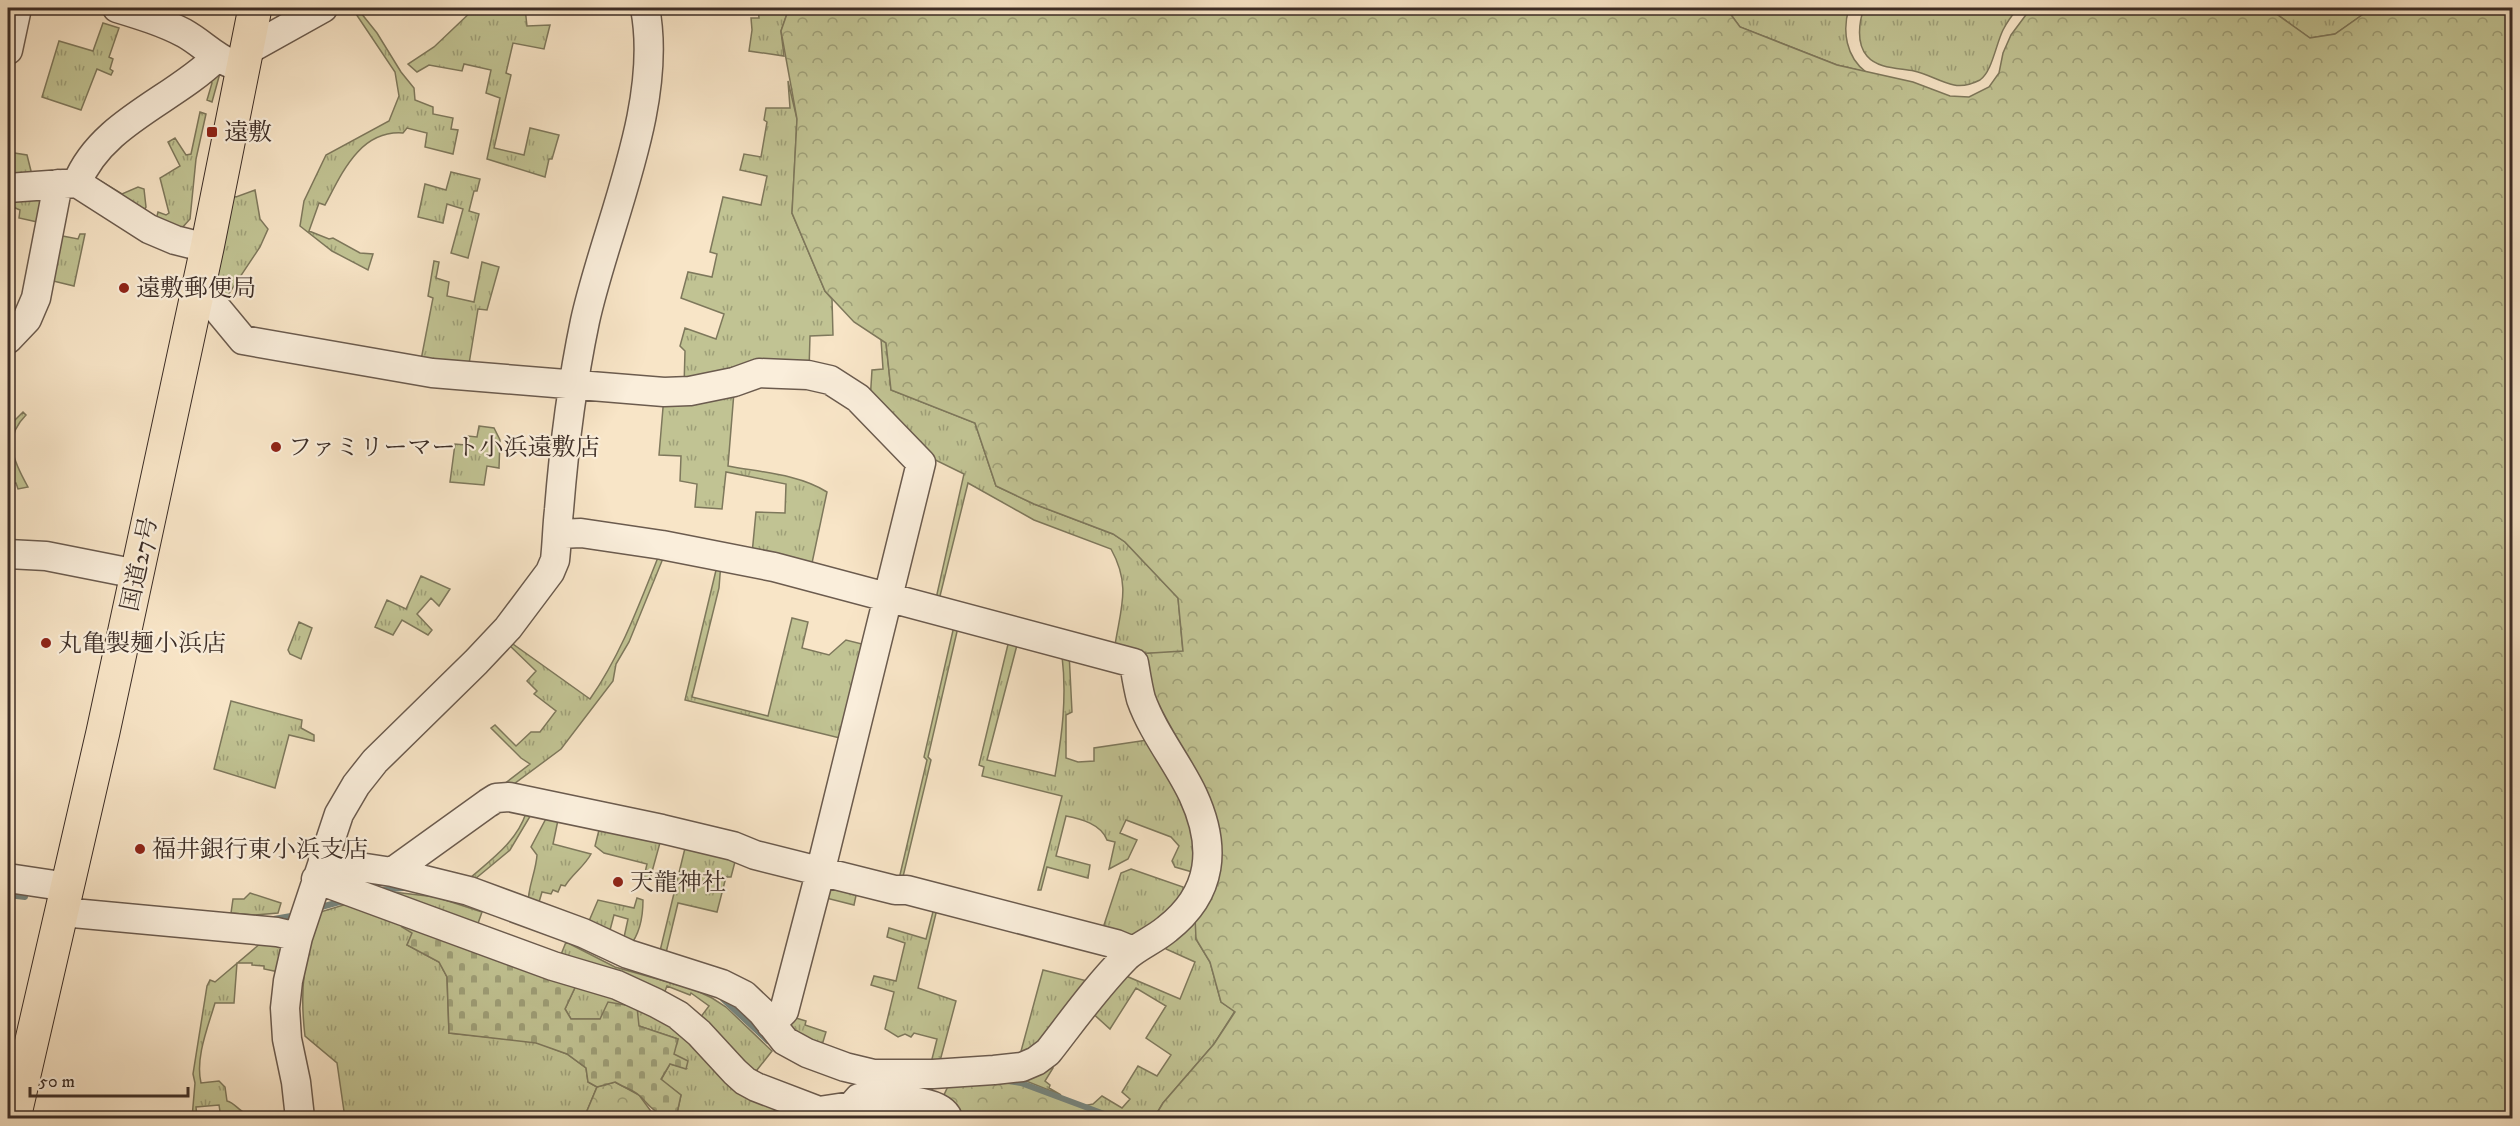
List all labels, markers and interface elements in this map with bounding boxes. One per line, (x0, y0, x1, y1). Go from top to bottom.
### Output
place label: 遠敷 (224, 118, 272, 148)
marker: 遠敷 (205, 125, 219, 139)
place label: 遠敷郵便局 (136, 274, 256, 304)
marker: 遠敷郵便局 (117, 281, 131, 295)
place label: ファミリーマート小浜遠敷店 (288, 433, 600, 463)
marker: ファミリーマート小浜遠敷店 (269, 440, 283, 454)
street label: 国道27号 (115, 514, 165, 614)
place label: 丸亀製麺小浜店 (58, 629, 226, 659)
marker: 丸亀製麺小浜店 (39, 636, 53, 650)
place label: 福井銀行東小浜支店 (152, 835, 368, 865)
marker: 福井銀行東小浜支店 (133, 842, 147, 856)
place label: 天龍神社 (630, 868, 726, 898)
marker: 天龍神社 (611, 875, 625, 889)
scale bar (30, 1060, 188, 1098)
text: 50 m (39, 1071, 75, 1093)

